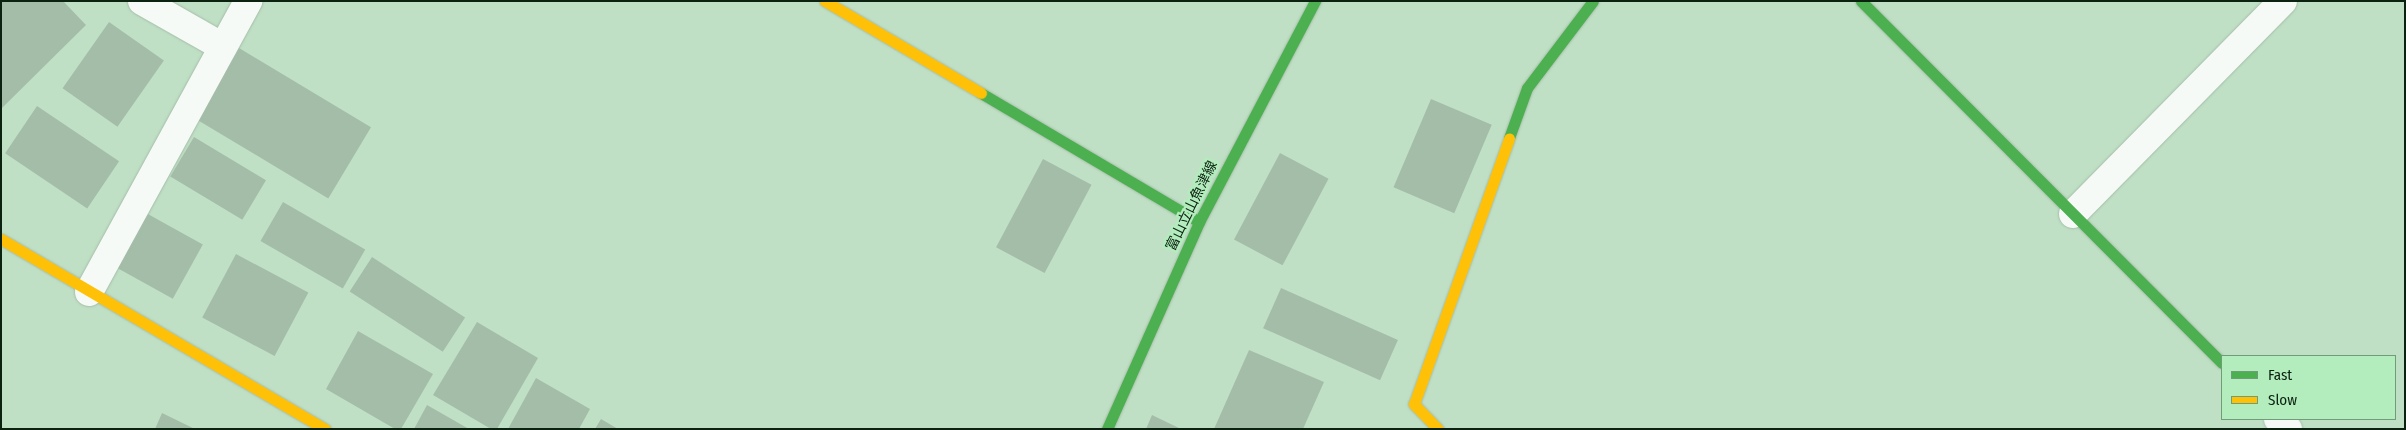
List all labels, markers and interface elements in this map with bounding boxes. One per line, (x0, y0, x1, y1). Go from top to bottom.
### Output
street label: 富山立山魚津線 (1163, 158, 1221, 254)
legend (2221, 355, 2396, 420)
text: Fast (2268, 366, 2292, 384)
text: Slow (2268, 391, 2297, 409)

